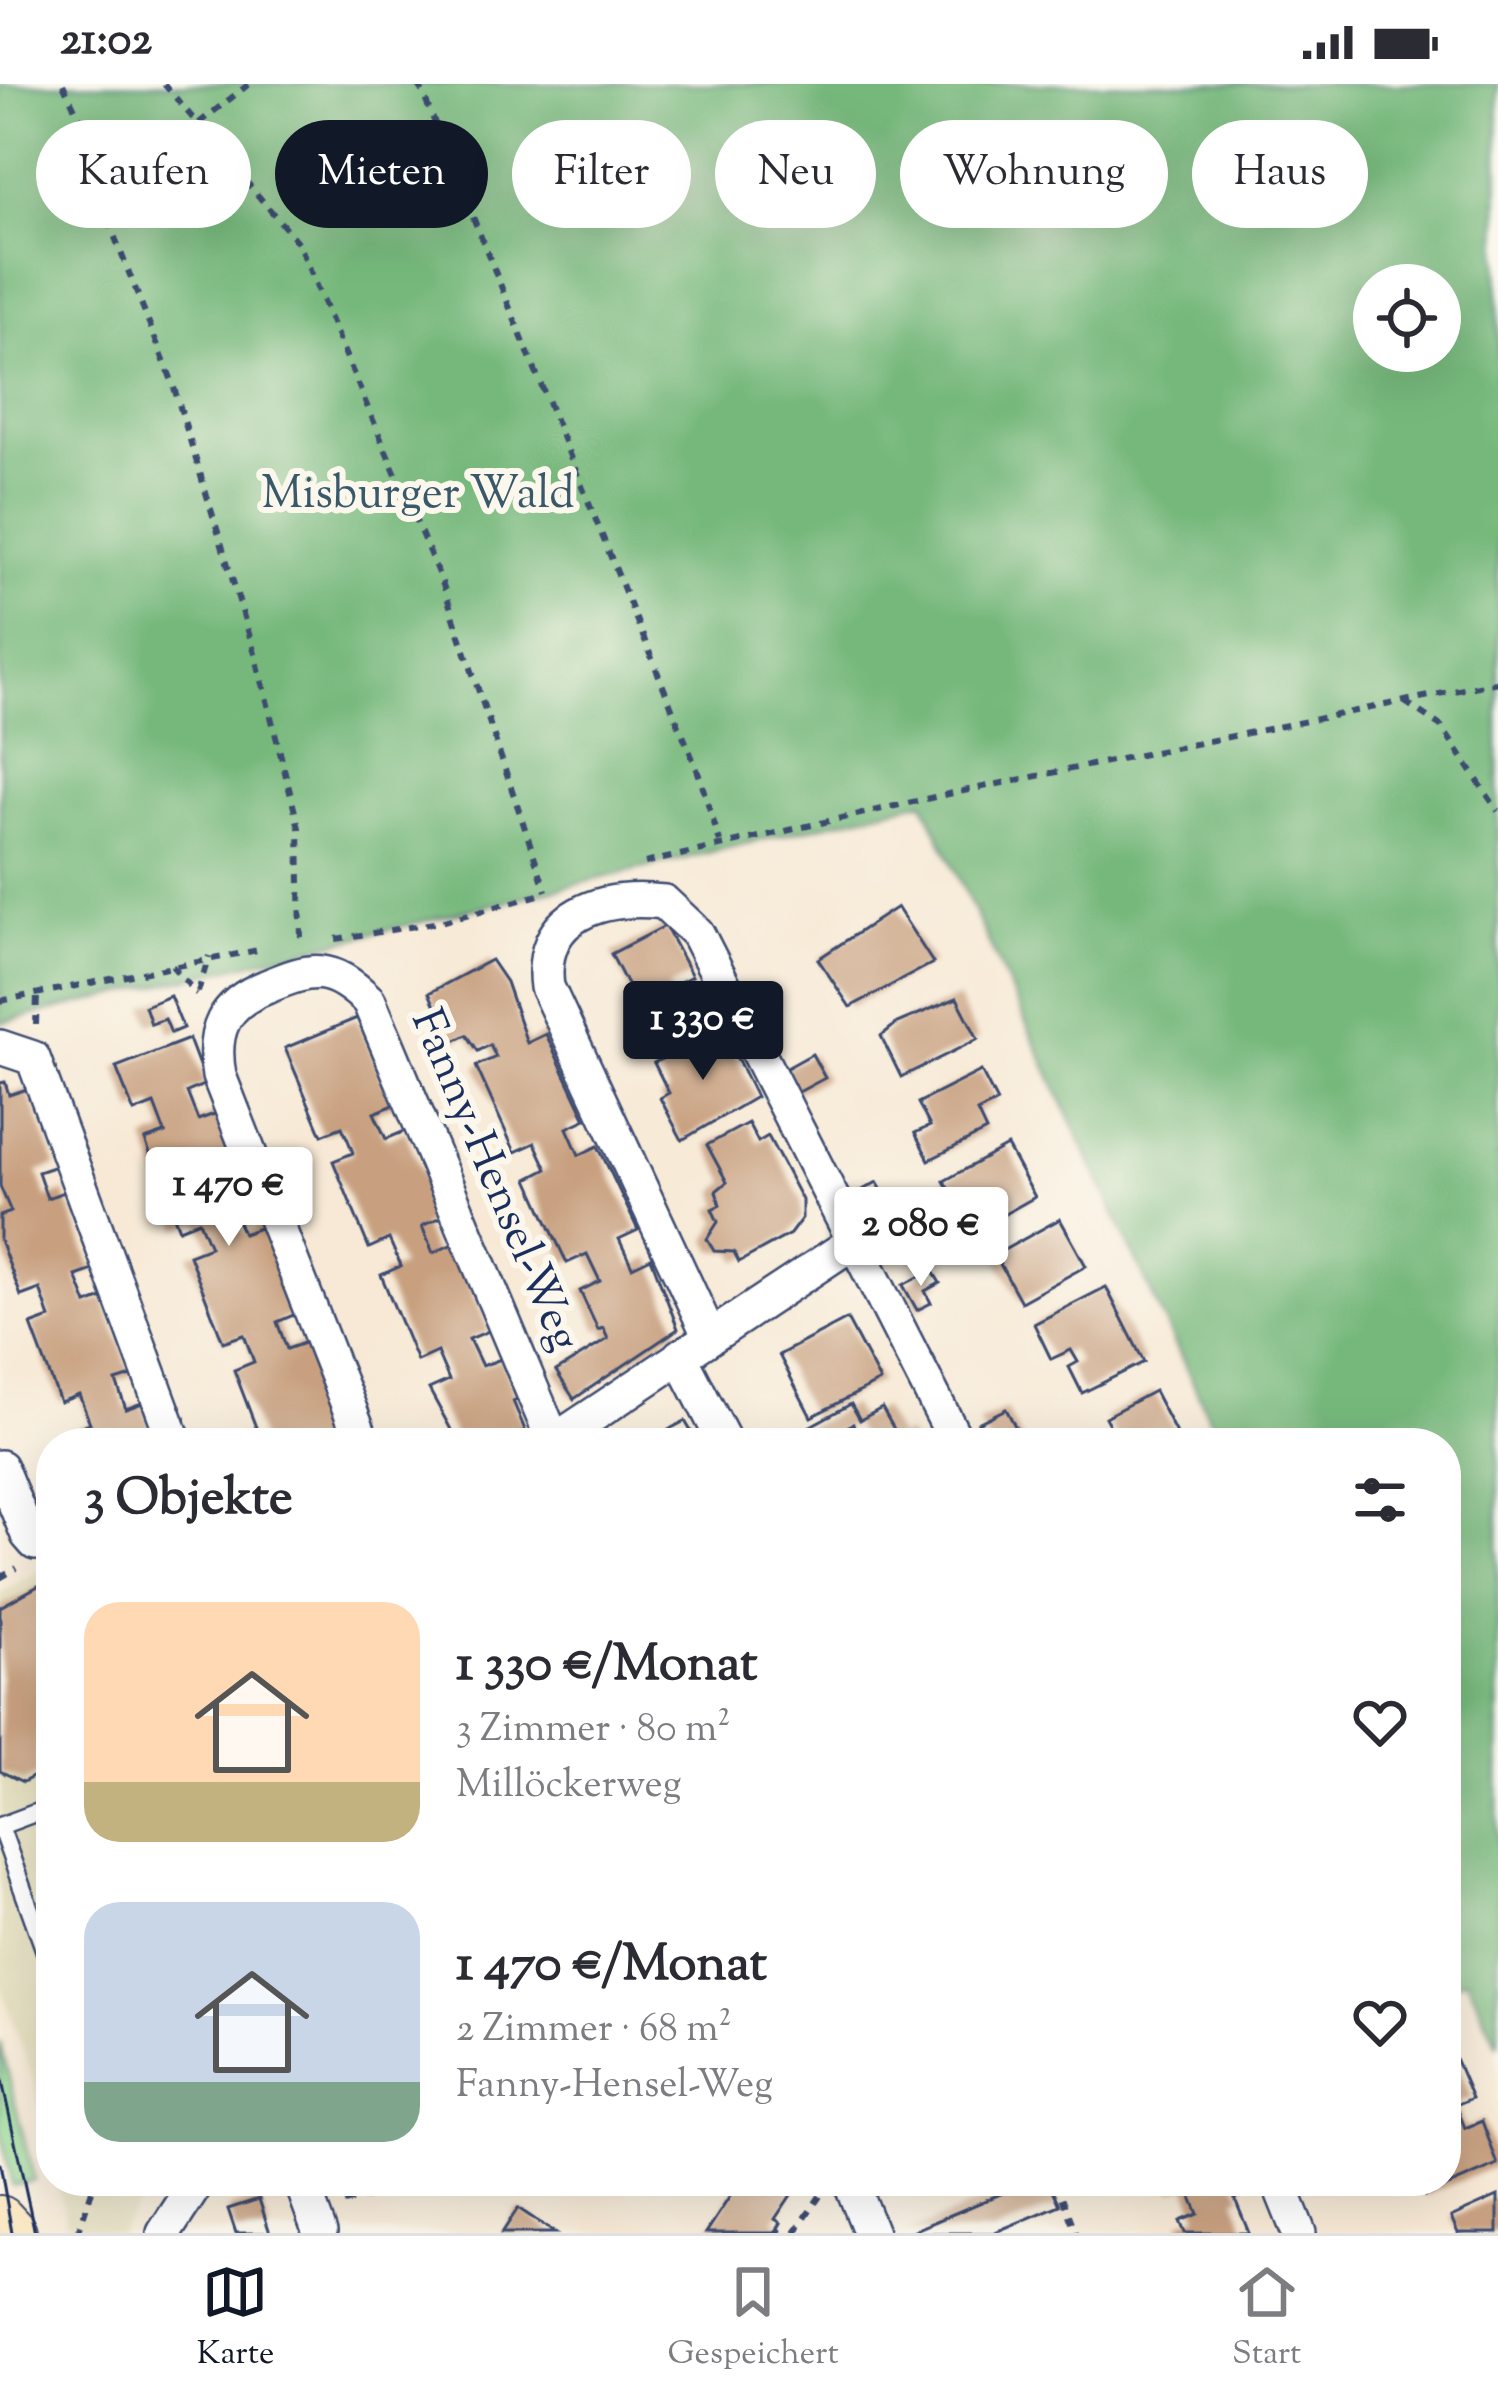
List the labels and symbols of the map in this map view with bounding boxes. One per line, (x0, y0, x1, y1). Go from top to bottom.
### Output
park label: Misburger Wald (261, 464, 575, 529)
pin: 1 330 € (592, 981, 814, 1083)
street label: Fanny-Hensel-Weg (392, 1000, 594, 1362)
pin: 1 470 € (118, 1147, 340, 1249)
pin: 2 080 € (810, 1187, 1032, 1289)

